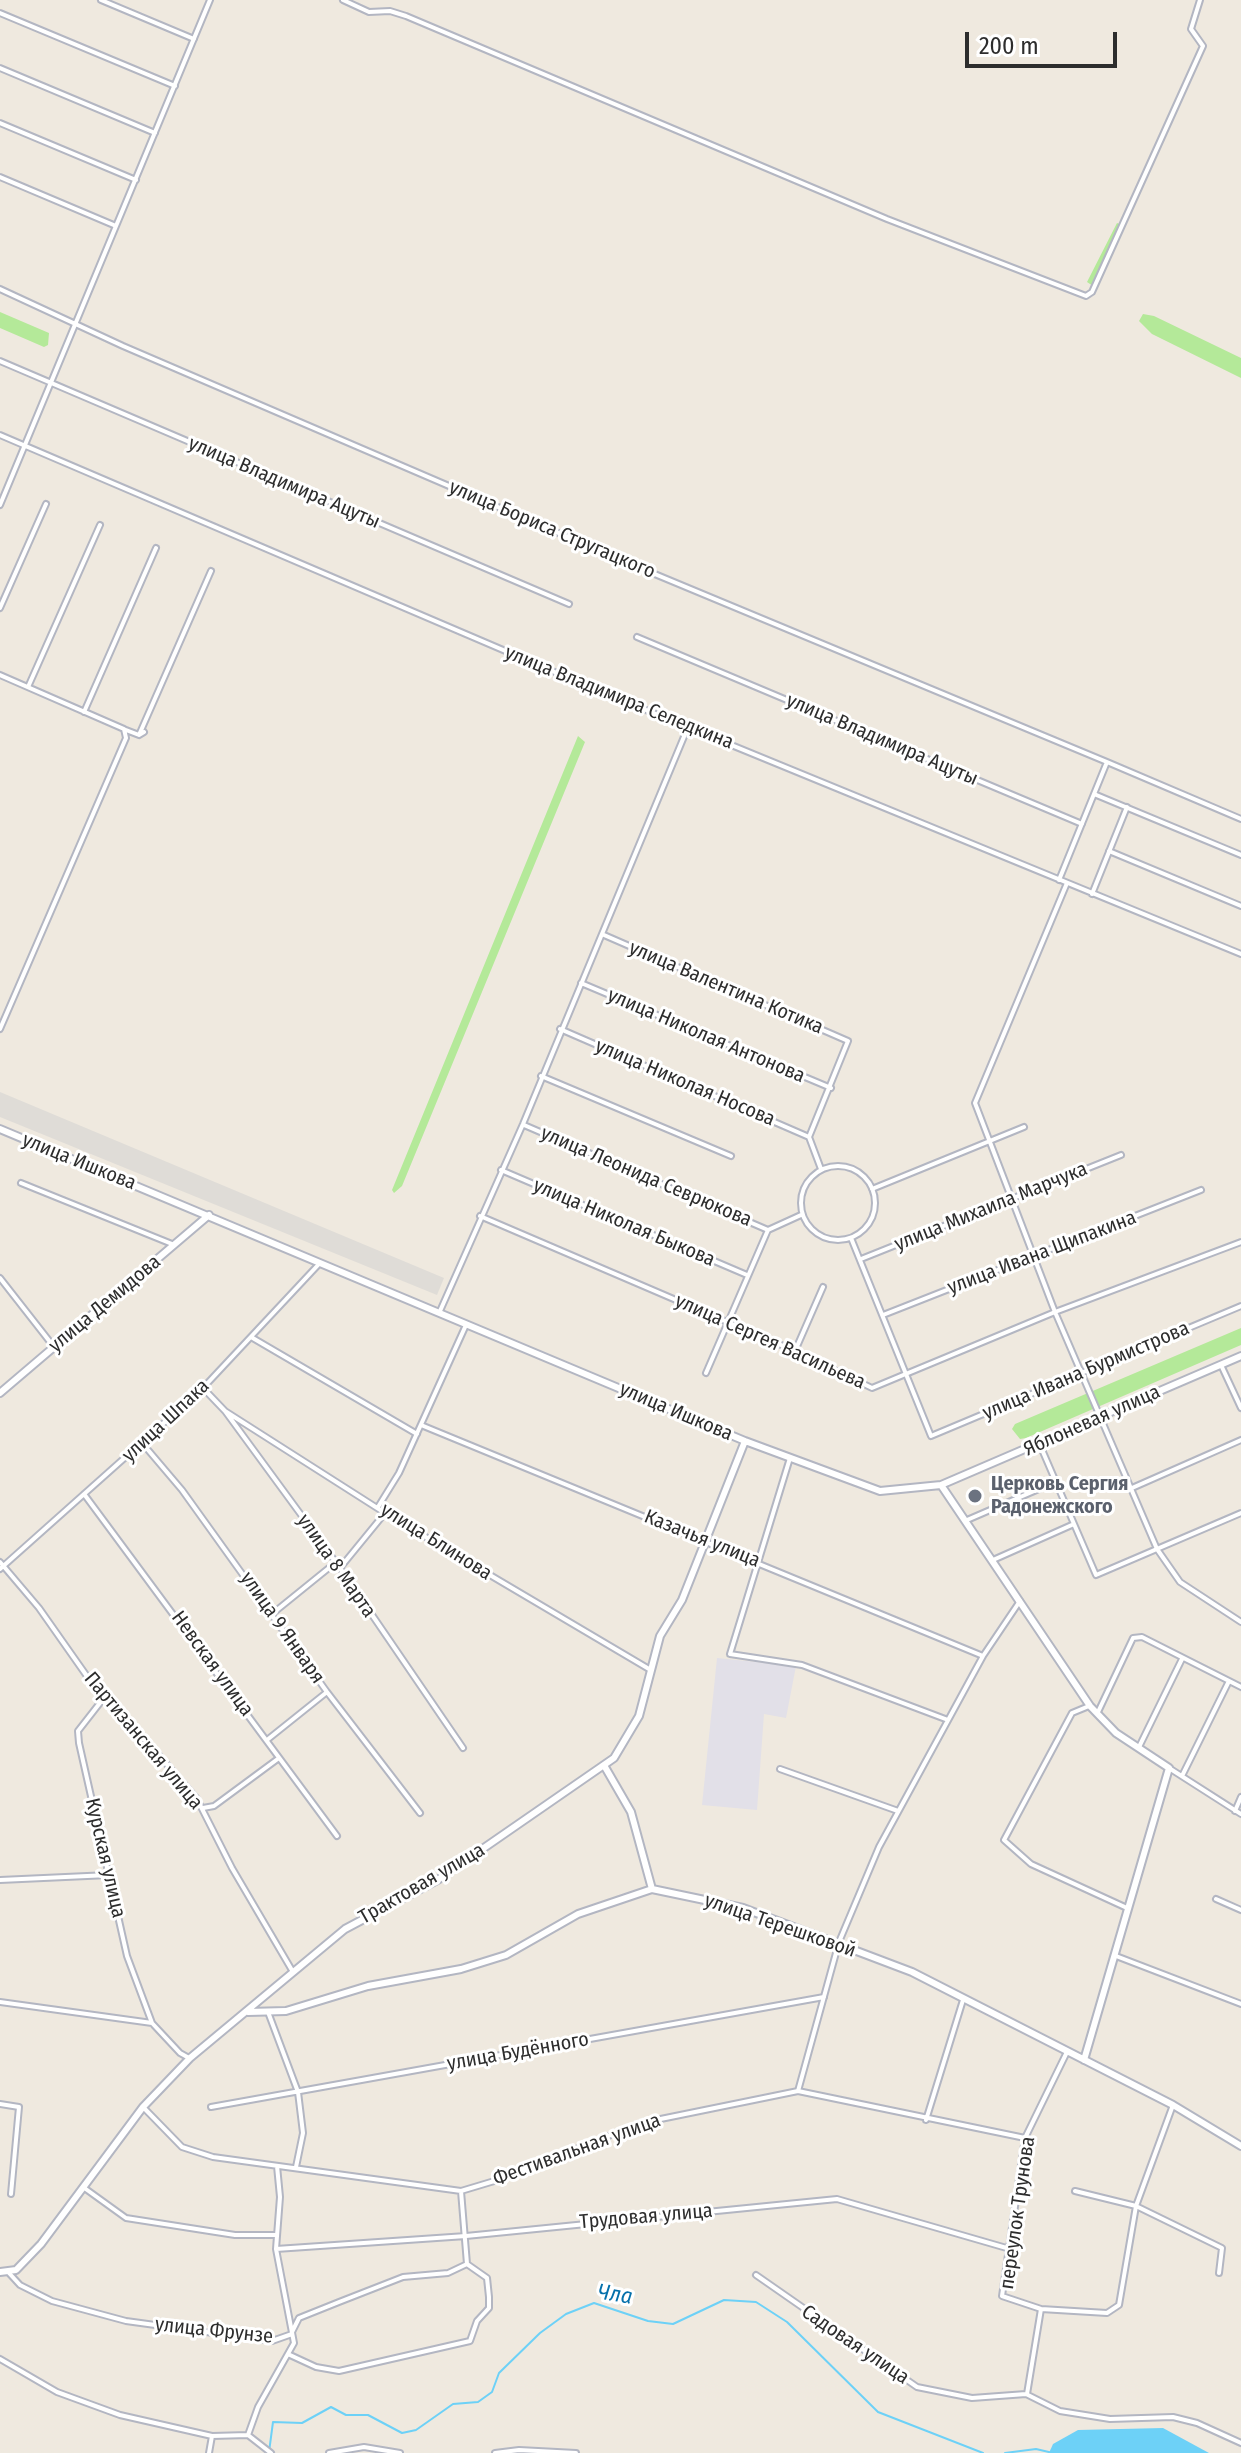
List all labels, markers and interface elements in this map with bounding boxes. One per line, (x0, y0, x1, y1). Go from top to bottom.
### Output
scale bar (969, 16, 1121, 66)
text: 200 m (979, 32, 1039, 60)
street label: улица Владимира Ацуты (185, 432, 383, 534)
street label: улица Бориса Стругацкого (445, 476, 659, 584)
street label: улица Владимира Селедкина (501, 641, 737, 755)
street label: улица Владимира Ацуты (783, 689, 981, 791)
street label: улица Валентина Котика (625, 936, 827, 1040)
street label: улица Николая Антонова (604, 984, 808, 1088)
street label: улица Николая Носова (592, 1034, 778, 1132)
street label: улица Леонида Севрюкова (537, 1122, 755, 1232)
street label: улица Ишкова (19, 1128, 139, 1196)
street label: улица Михаила Марчука (891, 1157, 1091, 1257)
street label: улица Николая Быкова (530, 1174, 718, 1272)
street label: улица Ивана Щипакина (944, 1206, 1140, 1300)
street label: улица Демидова (44, 1250, 166, 1358)
street label: улица Сергея Васильева (671, 1289, 869, 1395)
street label: улица Ивана Бурмистрова (979, 1317, 1193, 1425)
street label: улица Шпака (117, 1375, 215, 1467)
street label: улица Ишкова (616, 1377, 736, 1447)
street label: Яблоневая улица (1020, 1380, 1164, 1462)
place label: Церковь Сергия Радонежского (991, 1472, 1128, 1519)
marker: Церковь Сергия Радонежского (966, 1487, 984, 1505)
street label: улица Блинова (376, 1498, 496, 1586)
street label: Казачья улица (641, 1505, 763, 1573)
street label: улица 8 Марта (291, 1510, 381, 1622)
street label: улица 9 Января (235, 1568, 329, 1688)
street label: Невская улица (166, 1607, 258, 1721)
street label: Партизанская улица (78, 1667, 208, 1815)
street label: Курская улица (80, 1796, 130, 1920)
street label: Трактовая улица (355, 1838, 489, 1930)
street label: улица Терешковой (701, 1889, 859, 1963)
street label: улица Будённого (445, 2028, 591, 2076)
street label: Фестивальная улица (490, 2109, 664, 2191)
street label: переулок Трунова (995, 2135, 1041, 2291)
street label: Трудовая улица (578, 2199, 714, 2235)
water label: Чла (596, 2279, 634, 2311)
street label: Садовая улица (797, 2300, 913, 2390)
street label: улица Фрунзе (154, 2313, 274, 2349)

